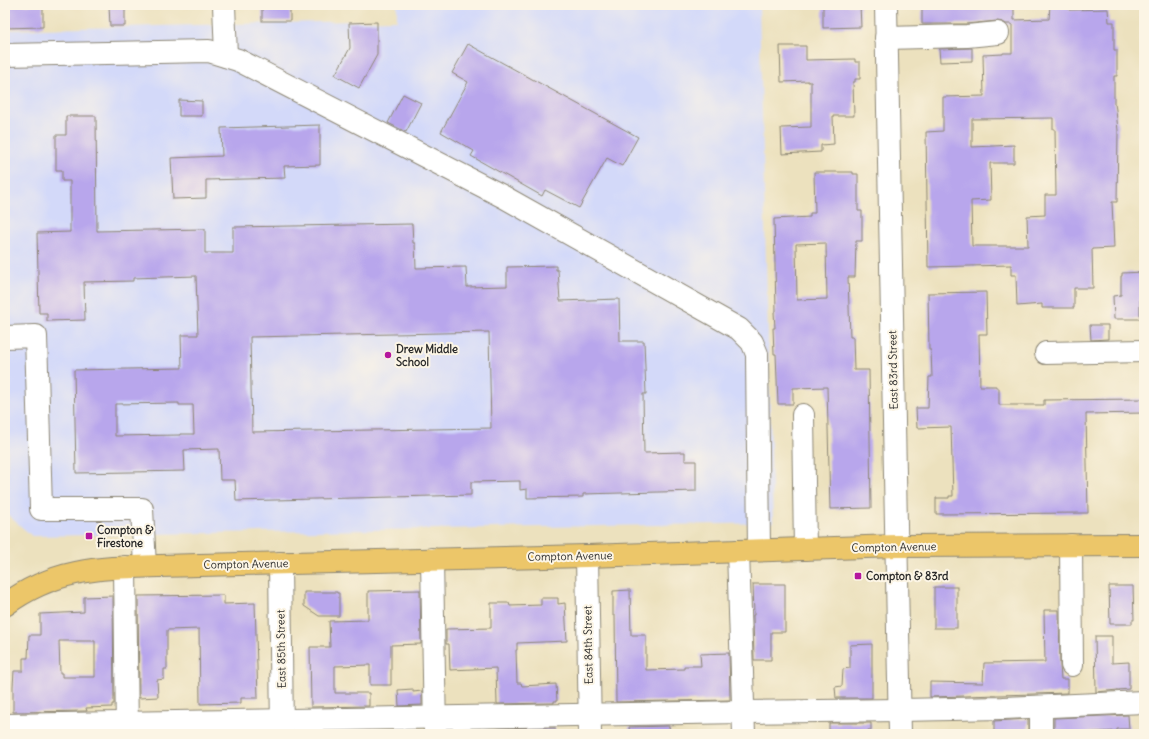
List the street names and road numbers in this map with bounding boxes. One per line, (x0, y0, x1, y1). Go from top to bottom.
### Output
street label: East 83rd Street (885, 330, 901, 410)
street label: Compton Avenue (851, 539, 937, 555)
street label: Compton Avenue (527, 548, 613, 564)
street label: Compton Avenue (203, 556, 289, 572)
street label: East 84th Street (580, 605, 596, 684)
street label: East 85th Street (273, 609, 289, 688)

